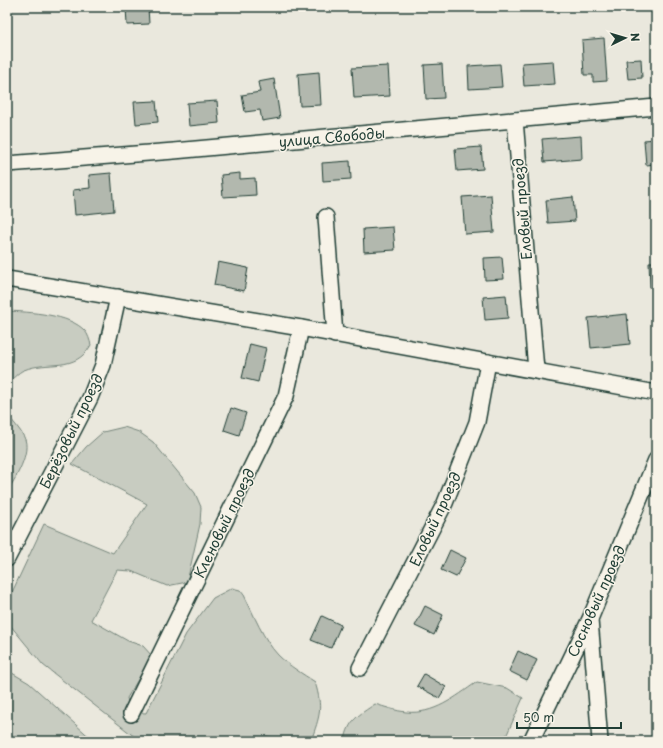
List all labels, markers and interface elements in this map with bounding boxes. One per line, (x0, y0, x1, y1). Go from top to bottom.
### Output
north arrow (605, 18, 645, 58)
text: N (627, 32, 644, 42)
street label: улица Свободы (278, 122, 386, 152)
street label: Еловый проезд (507, 157, 537, 261)
street label: Берёзовый проезд (34, 370, 108, 492)
street label: Кленовый проезд (188, 465, 260, 581)
street label: Еловый проезд (404, 468, 466, 570)
street label: Сосновый проезд (562, 542, 630, 660)
scale bar (517, 704, 621, 730)
text: 50 m (523, 708, 554, 726)

